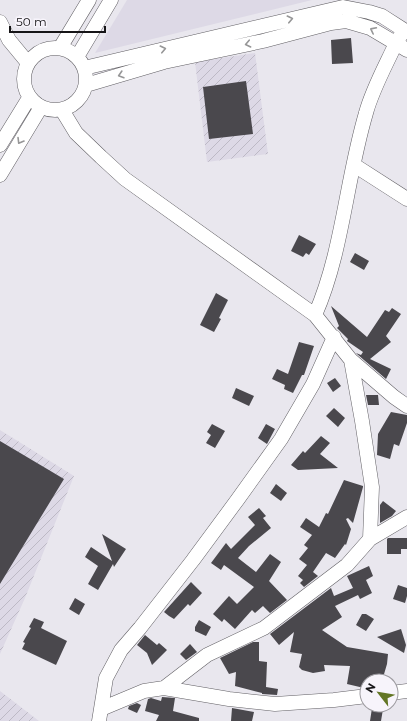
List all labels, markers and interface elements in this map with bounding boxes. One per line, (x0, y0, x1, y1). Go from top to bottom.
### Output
scale bar (10, 8, 105, 34)
text: 50 m (16, 14, 47, 29)
one-way arrow (287, 16, 293, 24)
one-way arrow (370, 27, 377, 35)
one-way arrow (245, 40, 251, 48)
one-way arrow (160, 45, 167, 54)
one-way arrow (118, 70, 125, 79)
one-way arrow (18, 137, 25, 144)
north arrow (359, 673, 399, 713)
text: N (362, 680, 379, 695)

